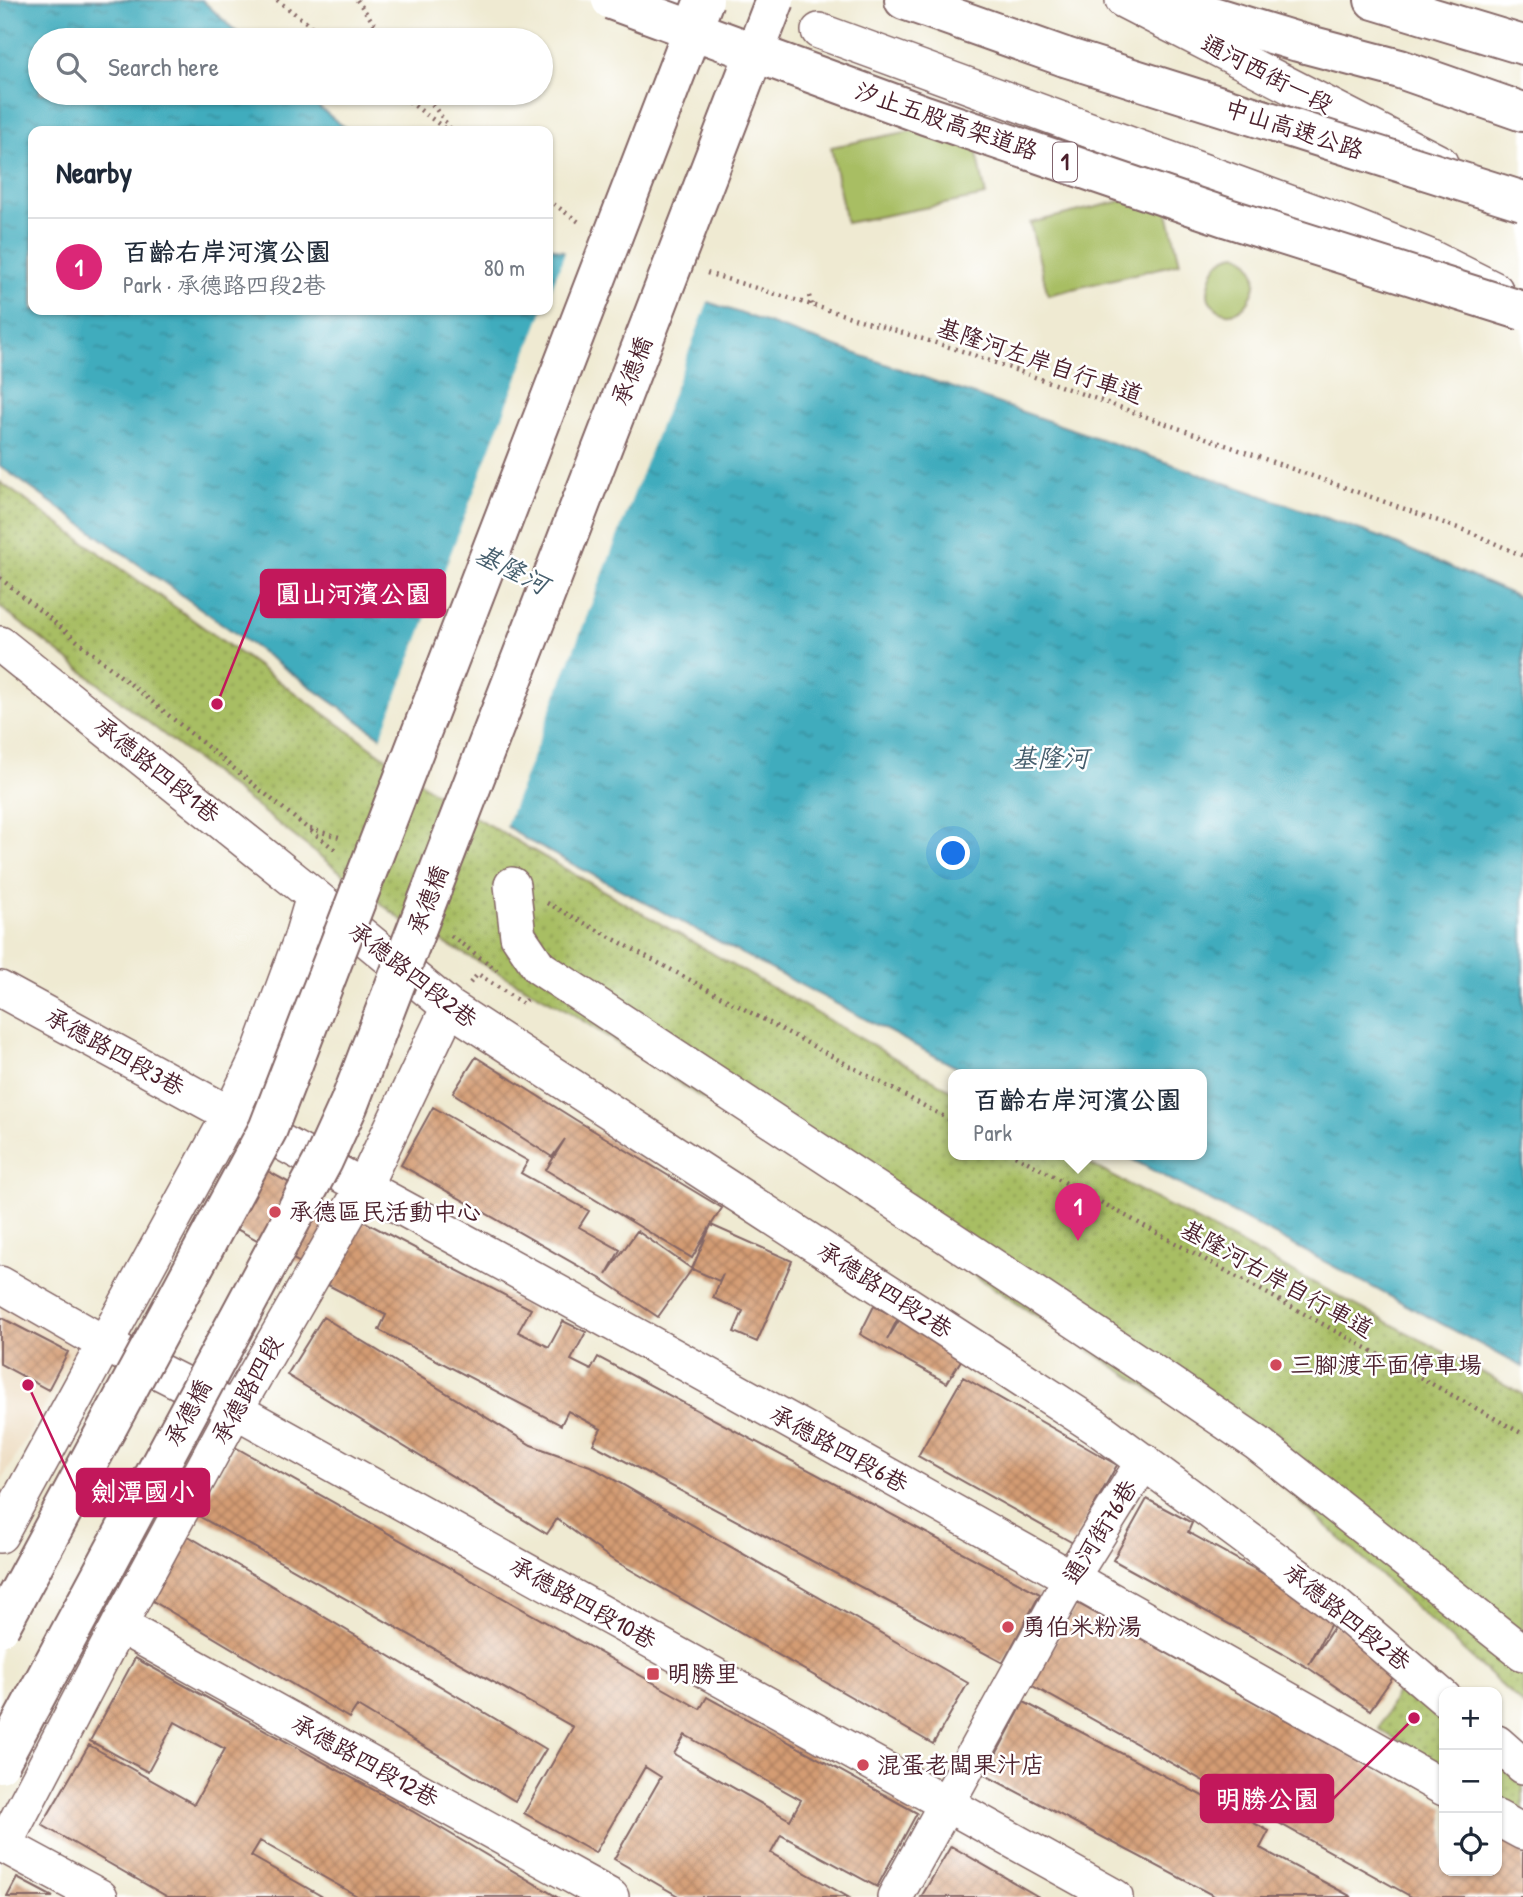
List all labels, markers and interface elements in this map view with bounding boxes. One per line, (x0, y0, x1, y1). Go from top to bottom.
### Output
street label: 通河西街一段 (1196, 26, 1339, 120)
search box (28, 28, 553, 105)
icon: search (52, 48, 90, 86)
text: Search here (108, 49, 219, 84)
street label: 汐止五股高架道路 (850, 74, 1042, 166)
street label: 中山高速公路 (1221, 91, 1368, 166)
road number: 1 (1053, 142, 1077, 182)
text: Nearby (56, 152, 132, 192)
text: 百齡右岸河濱公園 (123, 234, 331, 269)
text: 1 (75, 252, 83, 283)
text: 80 m (484, 252, 525, 283)
text: Park · 承德路四段2巷 (123, 269, 325, 300)
street label: 基隆河左岸自行車道 (933, 310, 1148, 410)
street label: 承德橋 (603, 331, 659, 410)
water label: 基隆河 (470, 535, 558, 604)
callout: 圓山河濱公園 (261, 570, 445, 617)
text: 圓山河濱公園 (275, 576, 431, 611)
street label: 承德路四段1巷 (88, 709, 227, 830)
water label: 基隆河 (1011, 740, 1093, 775)
your location (936, 836, 970, 870)
street label: 承德橋 (399, 860, 455, 939)
street label: 承德路四段2巷 (343, 914, 485, 1035)
street label: 承德路四段3巷 (40, 1000, 191, 1103)
popup (948, 1069, 1207, 1160)
text: 百齡右岸河濱公園 (973, 1082, 1182, 1117)
text: Park (973, 1117, 1012, 1148)
pin: 1 (1055, 1183, 1101, 1241)
place label: 承德區民活動中心 (289, 1195, 481, 1227)
marker: 承德區民活動中心 (267, 1204, 283, 1220)
street label: 基隆河右岸自行車道 (1175, 1212, 1380, 1344)
street label: 承德路四段2巷 (812, 1233, 959, 1345)
street label: 承德路四段 (203, 1329, 289, 1450)
place label: 三腳渡平面停車場 (1290, 1348, 1482, 1380)
marker: 三腳渡平面停車場 (1268, 1357, 1284, 1373)
street label: 承德橋 (156, 1373, 218, 1452)
street label: 承德路四段6巷 (765, 1397, 914, 1499)
callout: 劍潭國小 (77, 1469, 209, 1516)
street label: 通河街76巷 (1054, 1473, 1144, 1590)
text: 劍潭國小 (91, 1474, 195, 1509)
street label: 承德路四段10巷 (504, 1549, 663, 1656)
street label: 承德路四段2巷 (1277, 1555, 1418, 1678)
place label: 勇伯米粉湯 (1022, 1610, 1142, 1642)
marker: 勇伯米粉湯 (1000, 1619, 1016, 1635)
place label: 明勝里 (667, 1657, 739, 1689)
marker: 明勝里 (645, 1666, 661, 1682)
map controls (1439, 1687, 1502, 1876)
button: + (1439, 1687, 1502, 1750)
street label: 承德路四段12巷 (286, 1706, 445, 1814)
place label: 混蛋老闆果汁店 (877, 1748, 1045, 1780)
button: − (1439, 1750, 1502, 1813)
marker: 混蛋老闆果汁店 (855, 1757, 871, 1773)
callout: 明勝公園 (1201, 1775, 1333, 1822)
text: 明勝公園 (1215, 1781, 1319, 1816)
button: locate (1439, 1813, 1502, 1876)

